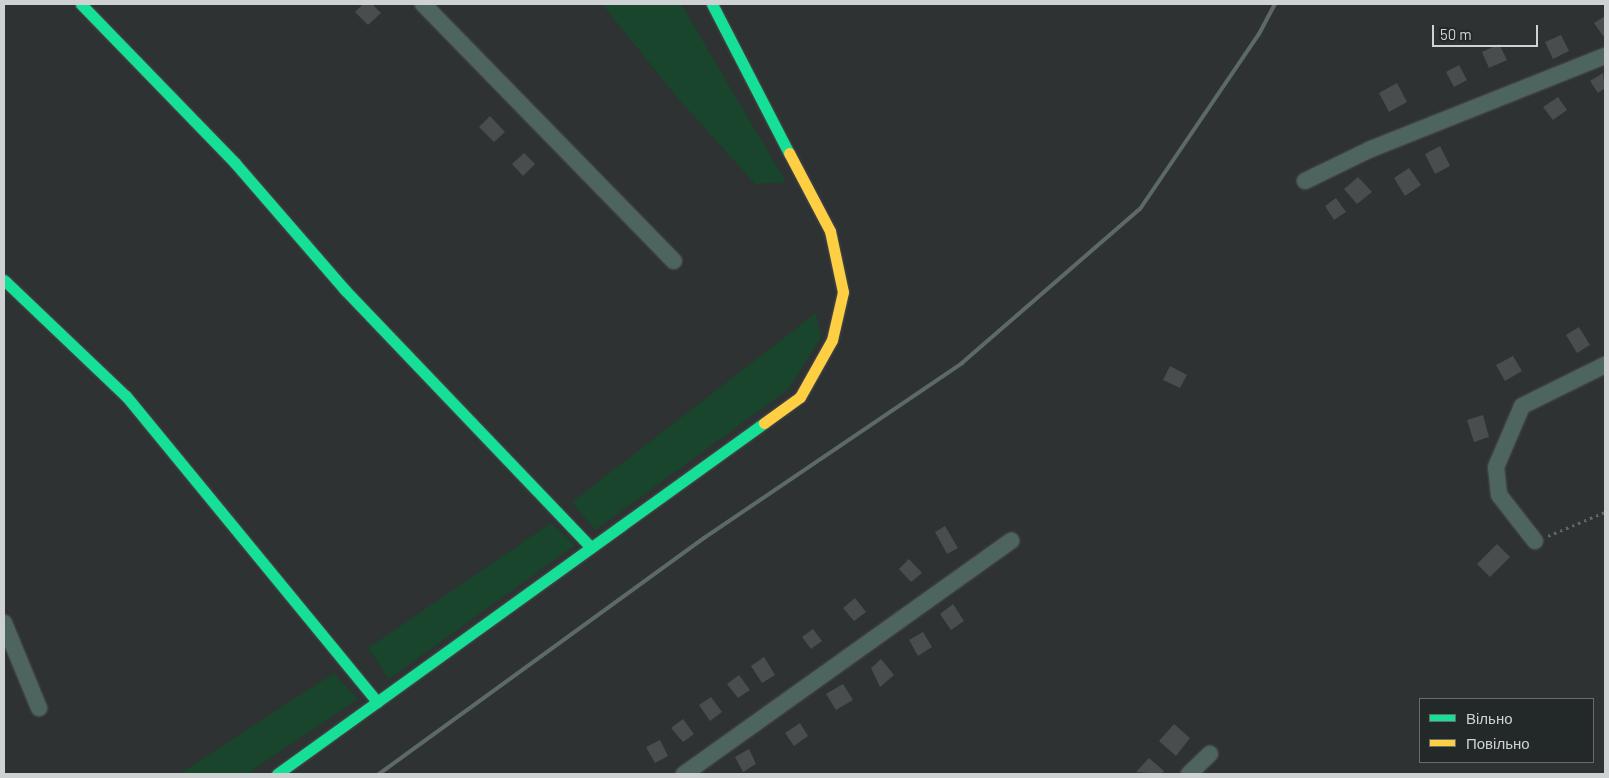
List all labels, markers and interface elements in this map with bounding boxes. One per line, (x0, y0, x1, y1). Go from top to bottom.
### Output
scale bar (1434, 15, 1540, 47)
text: 50 m (1440, 25, 1472, 43)
legend (1419, 698, 1594, 763)
text: Вільно (1466, 709, 1513, 727)
text: Повільно (1466, 734, 1530, 752)

